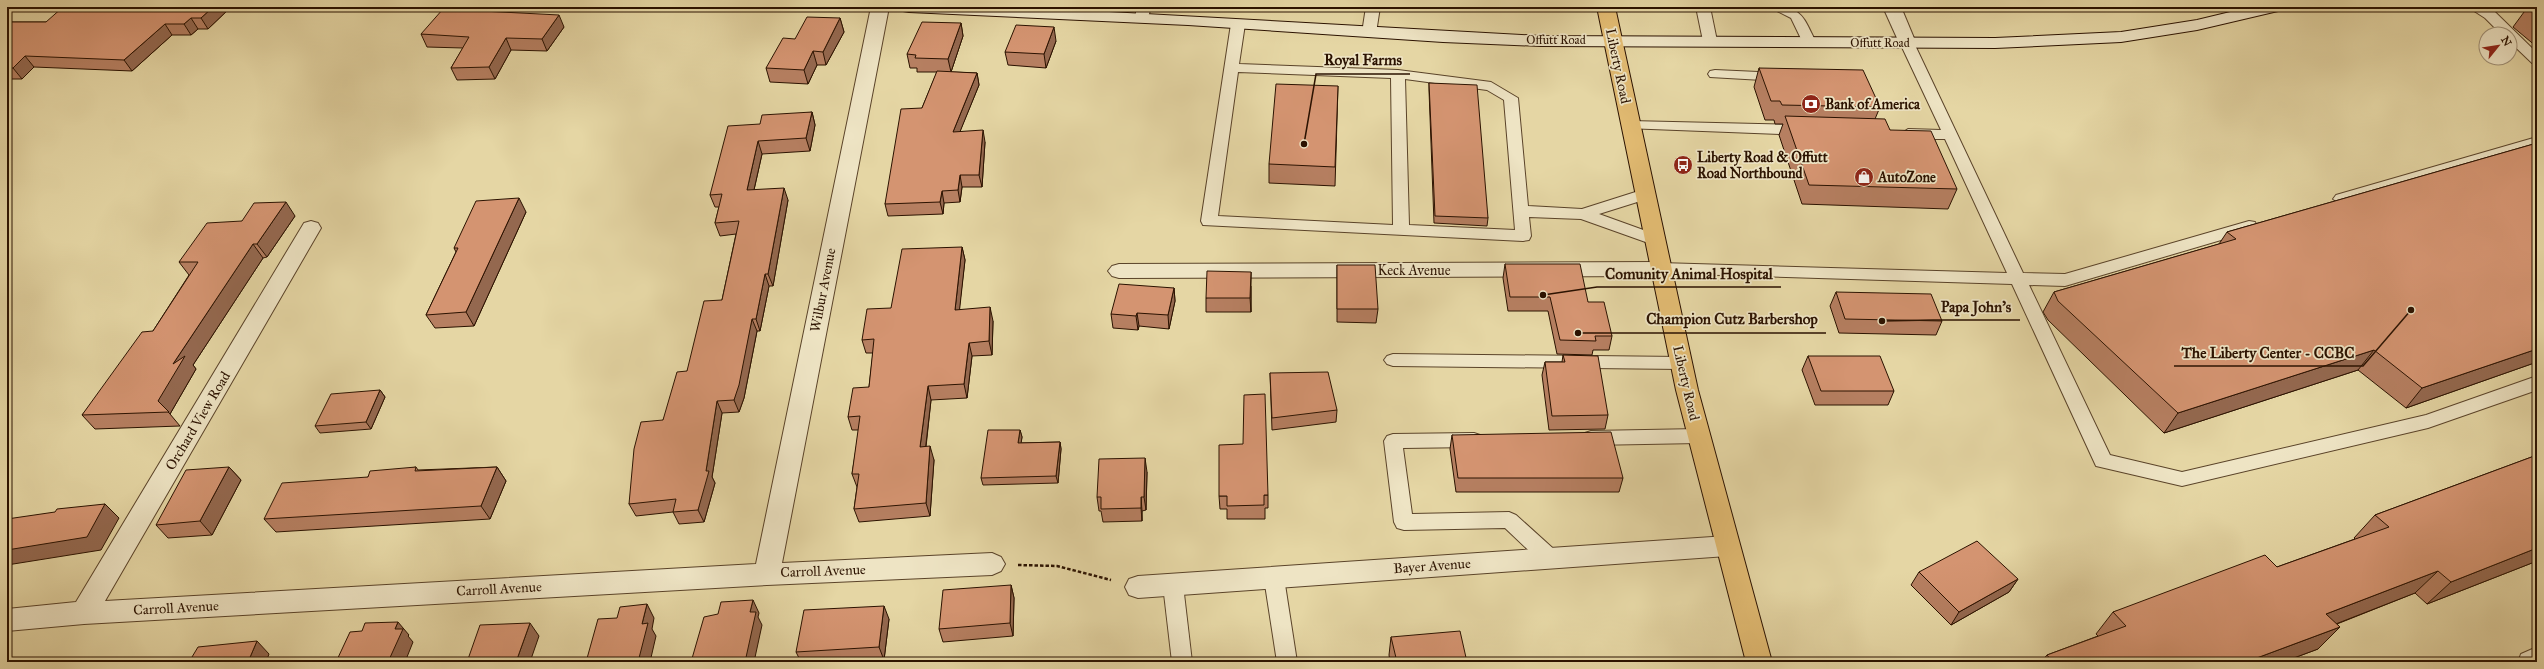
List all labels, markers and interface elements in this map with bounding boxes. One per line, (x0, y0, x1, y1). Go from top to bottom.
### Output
north arrow (2478, 26, 2518, 66)
street label: Liberty Road (1602, 27, 1634, 105)
street label: Offutt Road (1526, 33, 1586, 47)
text: N (2498, 34, 2515, 49)
street label: Offutt Road (1850, 36, 1910, 50)
callout: Royal Farms (1316, 47, 1410, 74)
text: Royal Farms (1324, 51, 1403, 70)
bank icon: Bank of America (1800, 93, 1822, 115)
place label: Bank of America (1825, 96, 1921, 113)
place label: Liberty Road & Offutt Road Northbound (1697, 149, 1828, 182)
bus stop icon: Liberty Road & Offutt Road Northbound (1672, 154, 1694, 176)
shop icon: AutoZone (1853, 166, 1875, 188)
place label: AutoZone (1877, 169, 1936, 186)
street label: Wilbur Avenue (807, 246, 840, 334)
callout: Comunity Animal Hospital (1597, 260, 1781, 287)
street label: Keck Avenue (1377, 262, 1451, 279)
text: Comunity Animal Hospital (1605, 265, 1774, 284)
callout: Papa John's (1933, 293, 2020, 320)
text: Papa John's (1941, 298, 2012, 317)
callout: Champion Cutz Barbershop (1638, 306, 1826, 333)
text: Champion Cutz Barbershop (1646, 310, 1818, 329)
callout: The Liberty Center - CCBC (2174, 339, 2363, 366)
street label: Liberty Road (1669, 344, 1703, 422)
text: The Liberty Center - CCBC (2181, 344, 2354, 363)
street label: Orchard View Road (162, 369, 234, 473)
street label: Bayer Avenue (1393, 555, 1471, 577)
street label: Carroll Avenue (780, 561, 866, 581)
street label: Carroll Avenue (456, 578, 542, 600)
street label: Carroll Avenue (133, 597, 219, 619)

